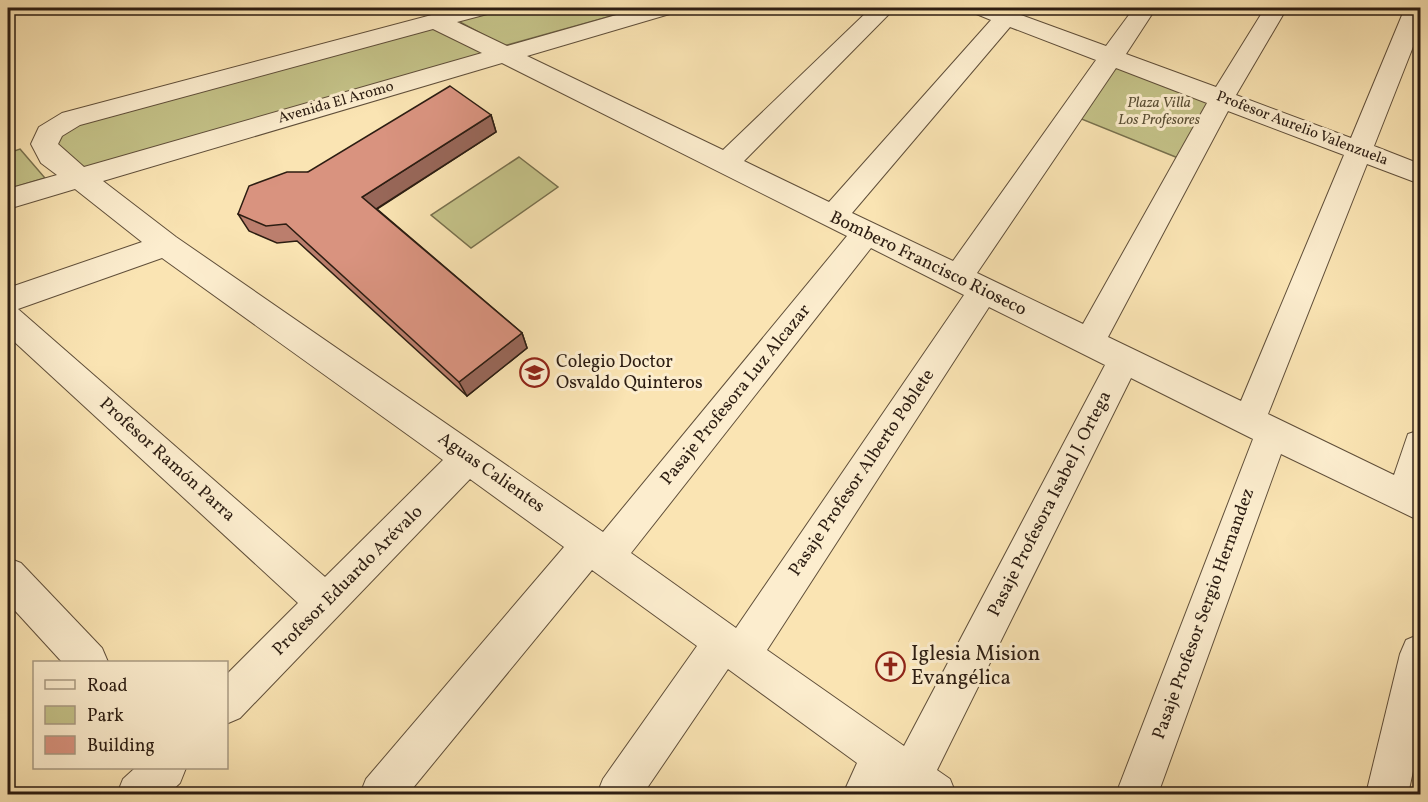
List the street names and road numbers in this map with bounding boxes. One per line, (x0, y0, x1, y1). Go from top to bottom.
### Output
street label: Avenida El Aromo (276, 76, 396, 130)
street label: Profesor Aurelio Valenzuela (1213, 86, 1391, 172)
street label: Bombero Francisco Rioseco (825, 205, 1031, 323)
street label: Pasaje Profesora Luz Alcazar (655, 299, 817, 491)
street label: Pasaje Profesor Alberto Poblete (783, 364, 941, 582)
street label: Pasaje Profesora Isabel J. Ortega (982, 387, 1118, 621)
street label: Profesor Ramón Parra (94, 392, 241, 528)
street label: Aguas Calientes (432, 427, 550, 519)
street label: Pasaje Profesor Sergio Hernandez (1147, 485, 1261, 743)
street label: Profesor Eduardo Arévalo (267, 500, 429, 662)

